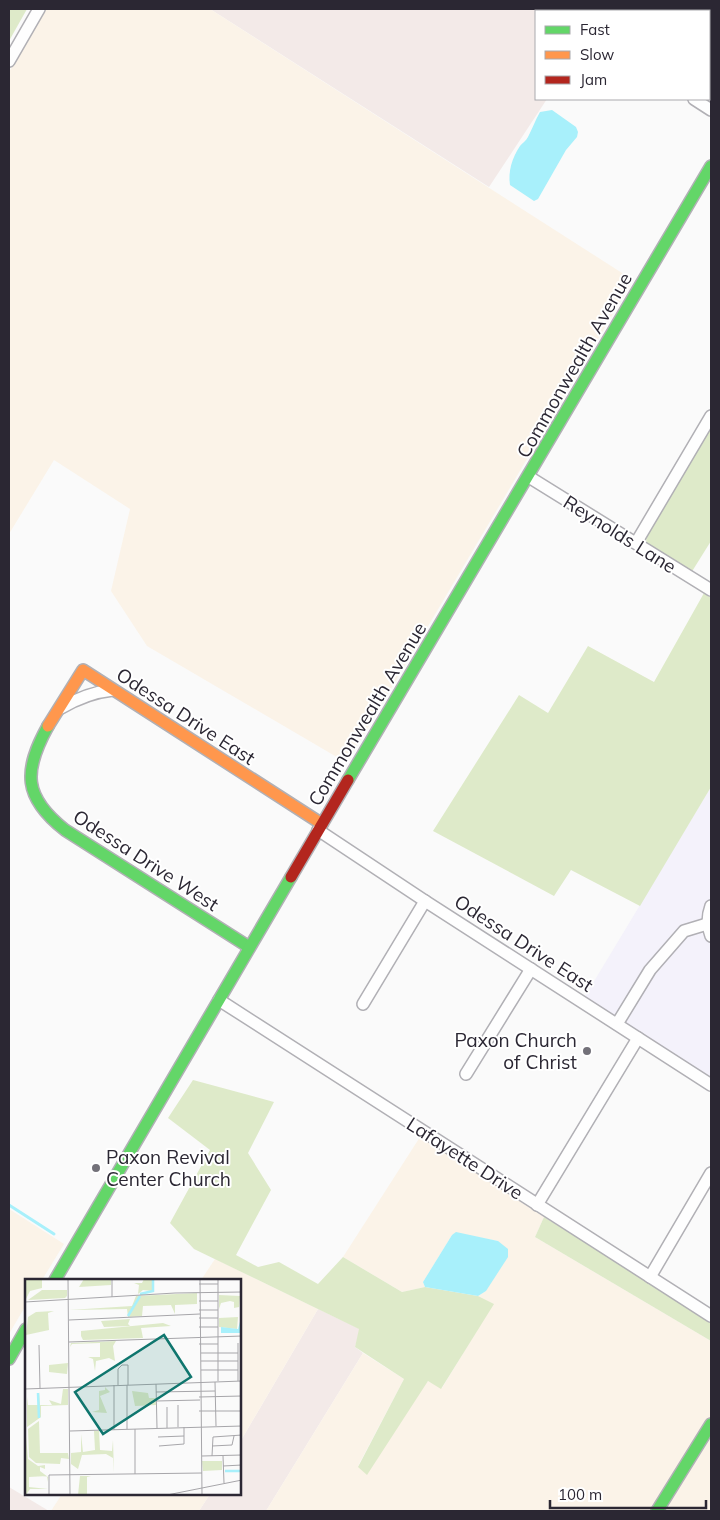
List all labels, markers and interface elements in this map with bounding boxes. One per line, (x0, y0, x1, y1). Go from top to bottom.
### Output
legend (535, 10, 710, 100)
text: Fast (580, 20, 610, 39)
text: Slow (580, 45, 614, 64)
text: Jam (580, 70, 607, 89)
street label: Commonwealth Avenue (511, 268, 637, 462)
street label: Reynolds Lane (559, 490, 681, 578)
street label: Commonwealth Avenue (303, 618, 431, 810)
street label: Odessa Drive East (112, 662, 260, 770)
street label: Odessa Drive West (69, 804, 224, 916)
street label: Odessa Drive East (450, 889, 598, 997)
place label: Paxon Church of Christ (454, 1028, 577, 1074)
marker: Paxon Church of Christ (581, 1045, 593, 1057)
street label: Lafayette Drive (402, 1111, 528, 1205)
place label: Paxon Revival Center Church (106, 1145, 231, 1191)
marker: Paxon Revival Center Church (90, 1162, 102, 1174)
inset map (25, 1279, 241, 1495)
scale bar (550, 1478, 706, 1510)
text: 100 m (558, 1485, 602, 1504)

